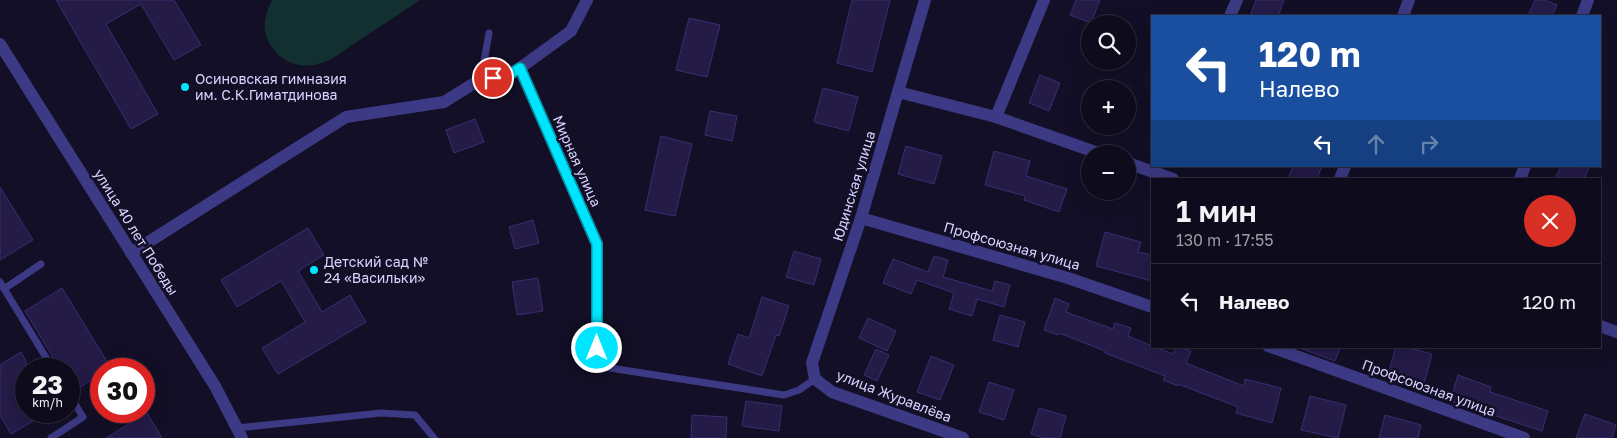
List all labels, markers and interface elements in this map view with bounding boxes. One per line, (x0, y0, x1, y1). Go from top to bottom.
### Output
map controls (1081, 15, 1136, 200)
button: search (1081, 15, 1136, 70)
text: 120 m (1259, 33, 1361, 75)
icon: left (1176, 35, 1241, 100)
pin (472, 57, 514, 99)
icon: arrive (479, 64, 507, 92)
place label: Осиновская гимназия им. С.К.Гиматдинова (195, 70, 347, 103)
text: Налево (1259, 75, 1339, 102)
button: + (1081, 80, 1136, 135)
marker: Осиновская гимназия им. С.К.Гиматдинова (179, 81, 191, 93)
street label: Мирная улица (550, 113, 605, 209)
street label: Юдинская улица (829, 129, 878, 243)
icon: left (1309, 130, 1337, 158)
icon: ahead (1362, 130, 1390, 158)
icon: right (1415, 130, 1443, 158)
button: − (1081, 145, 1136, 200)
street label: улица 40 лет Победы (91, 165, 182, 298)
text: 1 мин (1176, 193, 1257, 229)
button: close (1524, 195, 1576, 247)
street label: Профсоюзная улица (942, 218, 1082, 273)
text: 130 m · 17:55 (1176, 230, 1274, 250)
place label: Детский сад № 24 «Васильки» (324, 253, 429, 286)
marker: Детский сад № 24 «Васильки» (308, 264, 320, 276)
icon: left (1176, 287, 1204, 315)
text: Налево (1219, 290, 1289, 313)
text: 120 m (1522, 290, 1576, 313)
position arrow (570, 321, 622, 373)
street label: Профсоюзная улица (1360, 355, 1498, 420)
speed limit sign: 30 (90, 358, 155, 423)
street label: улица Журавлёва (834, 366, 954, 425)
text: 23 (32, 369, 63, 400)
text: km/h (32, 395, 63, 410)

